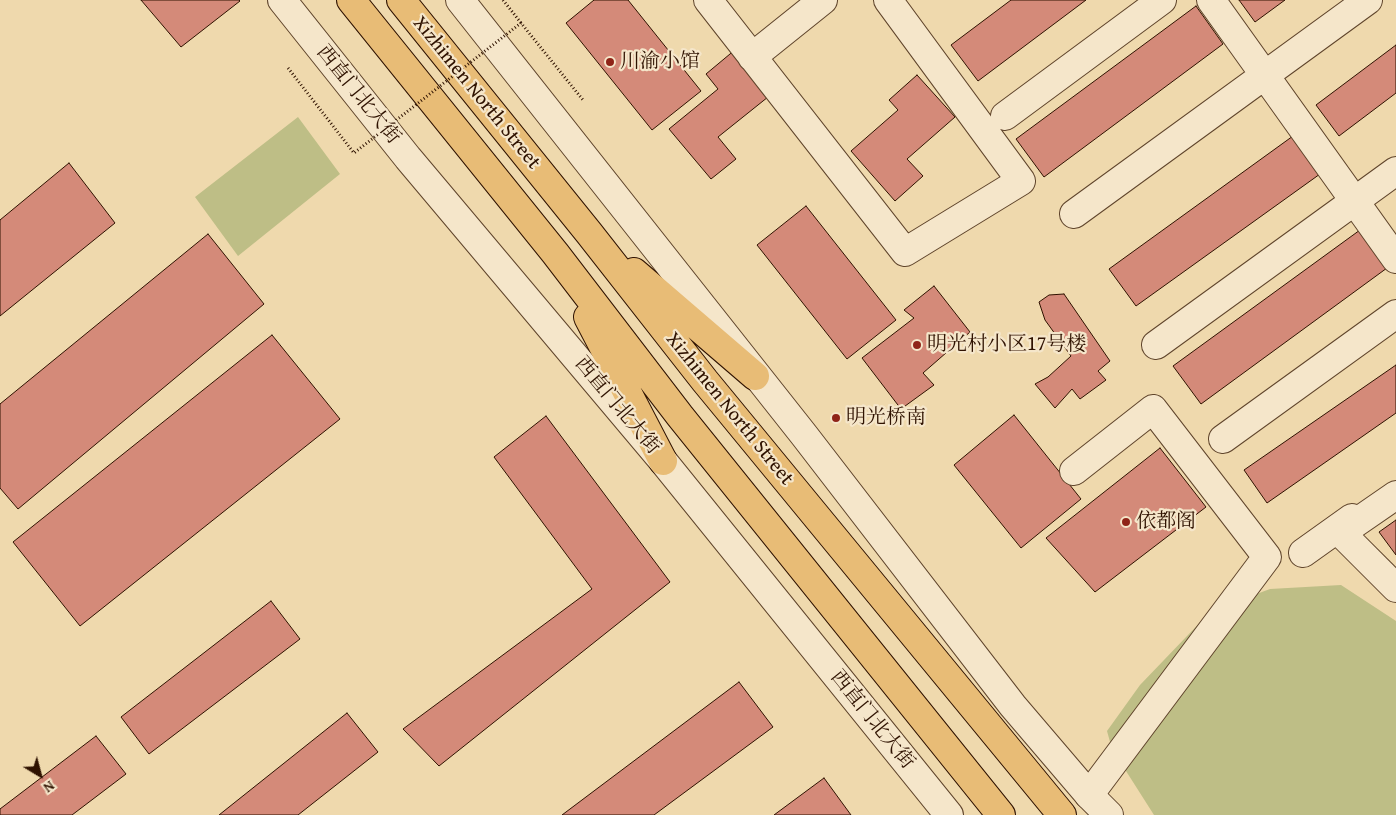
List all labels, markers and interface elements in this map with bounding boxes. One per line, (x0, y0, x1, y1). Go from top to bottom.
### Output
street label: Xizhimen North Street (407, 12, 545, 174)
street label: 西直门北大街 (311, 41, 405, 149)
place label: 川渝小馆 (620, 50, 700, 74)
marker: 川渝小馆 (604, 56, 616, 68)
street label: Xizhimen North Street (660, 328, 798, 490)
place label: 明光村小区17号楼 (927, 333, 1086, 357)
marker: 明光村小区17号楼 (911, 339, 923, 351)
street label: 西直门北大街 (569, 352, 665, 460)
place label: 明光桥南 (846, 406, 926, 430)
marker: 明光桥南 (830, 412, 842, 424)
place label: 依都阁 (1136, 510, 1196, 534)
marker: 依都阁 (1120, 516, 1132, 528)
street label: 西直门北大街 (825, 666, 919, 774)
north arrow (15, 750, 65, 800)
text: N (39, 776, 59, 798)

